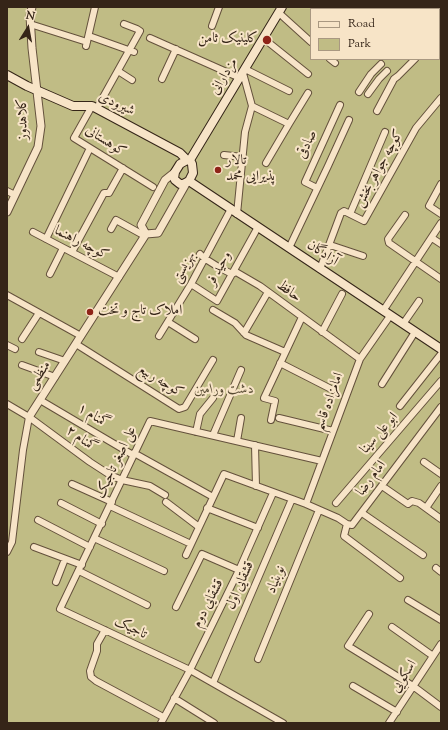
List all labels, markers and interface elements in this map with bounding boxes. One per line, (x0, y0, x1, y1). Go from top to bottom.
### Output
north arrow (8, 8, 48, 48)
text: N (24, 8, 36, 25)
legend (310, 8, 440, 60)
text: Road (348, 15, 375, 33)
place label: کلینیک ثامن (198, 32, 258, 48)
marker: کلینیک ثامن (261, 34, 273, 46)
text: Park (348, 35, 371, 53)
street label: مزدارانی (208, 56, 242, 98)
street label: شیرودی (95, 89, 137, 121)
street label: کلاهدوز (15, 98, 33, 140)
street label: کوهستانی (81, 123, 129, 161)
street label: کوچه جواهر بخش (352, 127, 408, 211)
street label: صادقی (294, 128, 322, 162)
place label: تالار پذیرایی محمد (226, 154, 275, 186)
marker: تالار پذیرایی محمد (213, 165, 223, 175)
street label: کوچه راهنما (51, 223, 111, 265)
street label: آزادگان (303, 238, 341, 270)
street label: بهزیستی (170, 249, 200, 287)
street label: وحید فر (204, 249, 236, 289)
street label: حافظ (272, 277, 304, 307)
place label: املاک تاج و تخت (98, 304, 182, 320)
marker: املاک تاج و تخت (85, 307, 95, 317)
street label: منظمی (24, 358, 56, 394)
street label: کوچه ربیع (134, 362, 186, 402)
street label: امامزاده قاسم (312, 371, 348, 433)
park label: دشت ورامین (194, 383, 254, 399)
street label: گمنام ۱ (74, 401, 112, 433)
street label: ابو علی سینا (358, 410, 402, 458)
street label: گمنام ۲ (62, 423, 100, 457)
street label: علی اصغر تاجیک (93, 424, 141, 502)
street label: امام رضا (353, 458, 391, 500)
street label: قشقایی اول (223, 559, 259, 613)
street label: نوبنیاد (264, 564, 290, 596)
street label: قشقایی دوم (190, 577, 228, 631)
street label: تاجیک (111, 614, 149, 644)
street label: اسکویی (388, 658, 422, 696)

